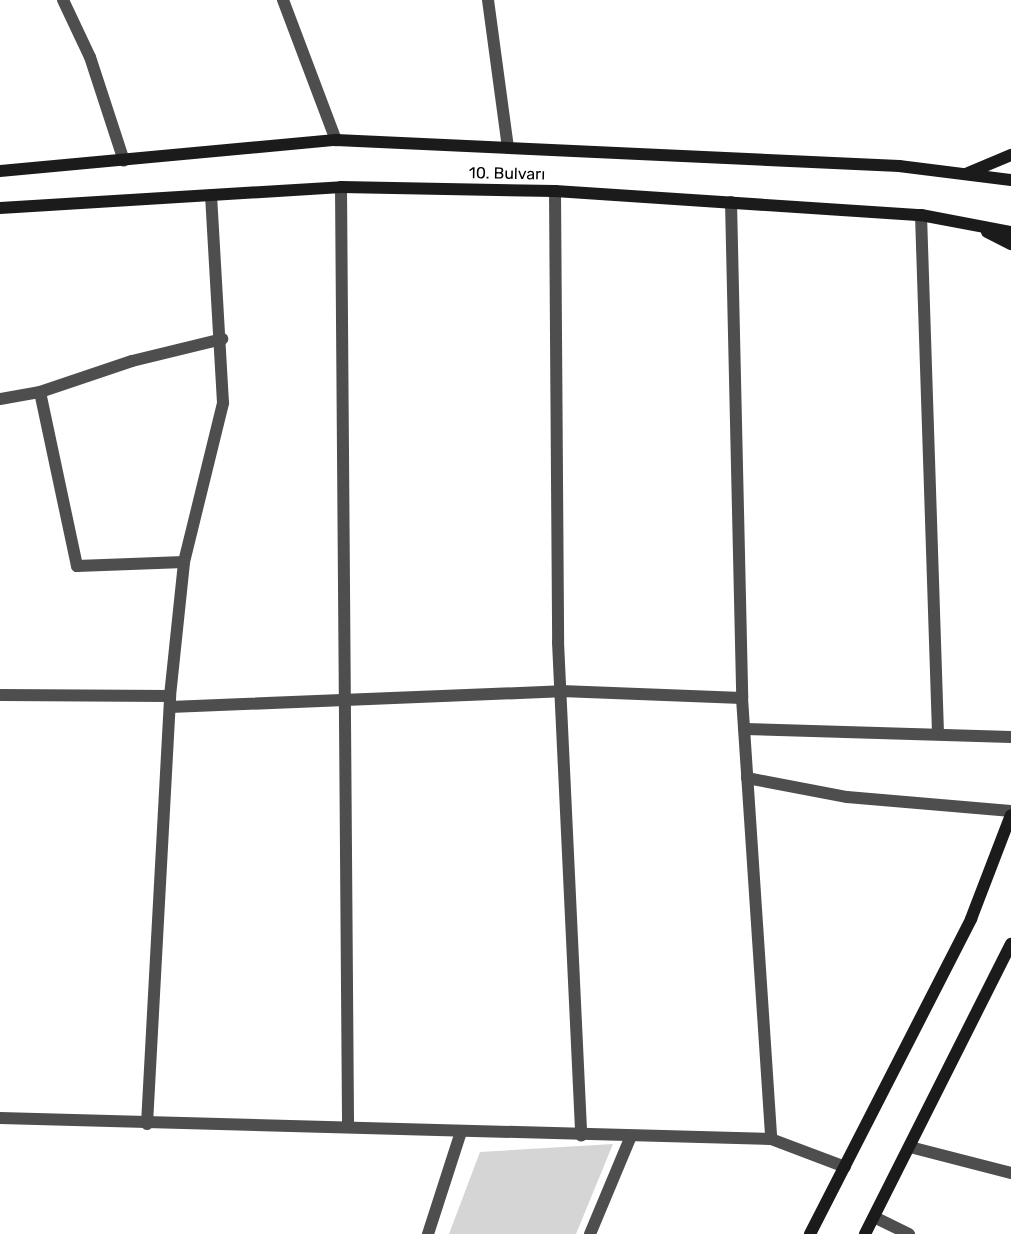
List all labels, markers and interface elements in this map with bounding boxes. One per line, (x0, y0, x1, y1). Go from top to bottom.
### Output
street label: 10. Bulvarı (469, 164, 545, 184)

